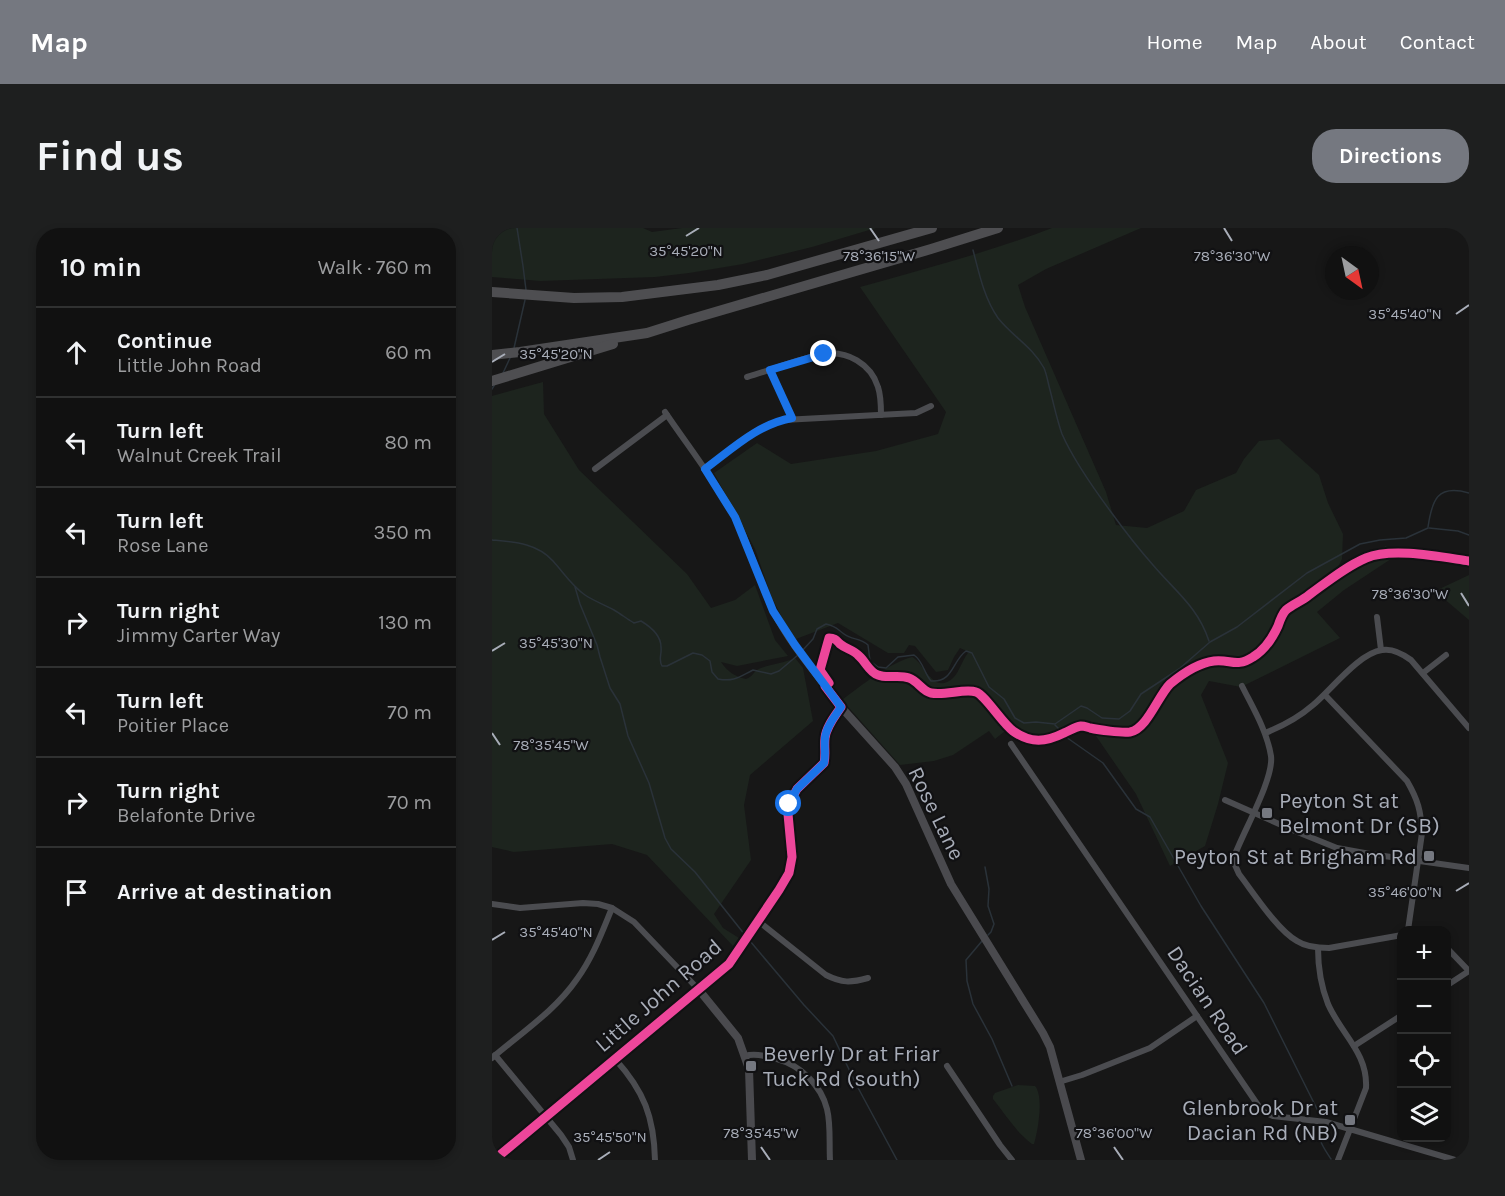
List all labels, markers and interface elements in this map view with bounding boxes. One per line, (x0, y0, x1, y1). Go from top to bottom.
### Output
text: Map (30, 26, 88, 59)
text: Home (1147, 30, 1203, 54)
text: Map (1236, 30, 1277, 54)
text: About (1310, 30, 1367, 54)
text: Contact (1400, 30, 1475, 54)
button: Directions (1312, 129, 1469, 183)
text: Find us (36, 131, 184, 181)
text: 35°45'20"N (649, 242, 723, 260)
north arrow (1325, 246, 1379, 300)
text: 78°36'15"W (843, 247, 916, 265)
text: 78°36'30"W (1194, 247, 1271, 265)
text: 10 min (60, 252, 142, 283)
text: Walk · 760 m (318, 256, 432, 279)
text: 35°45'40"N (1368, 305, 1442, 323)
text: Continue (117, 328, 212, 354)
icon: ahead (60, 336, 93, 369)
route end (810, 340, 836, 366)
text: 60 m (385, 341, 432, 364)
text: 35°45'20"N (519, 345, 593, 363)
text: Little John Road (117, 354, 262, 377)
text: Turn left (117, 418, 204, 444)
icon: left (60, 426, 93, 459)
text: 80 m (384, 431, 432, 454)
text: Walnut Creek Trail (117, 444, 282, 467)
text: Turn left (117, 508, 204, 534)
icon: left (60, 516, 93, 549)
text: 350 m (374, 521, 432, 544)
text: Rose Lane (117, 534, 208, 557)
text: 78°36'30"W (1372, 585, 1449, 603)
text: Turn right (117, 598, 220, 624)
icon: right (60, 606, 93, 639)
text: 130 m (378, 611, 432, 634)
text: Jimmy Carter Way (117, 624, 280, 647)
text: 35°45'30"N (519, 634, 593, 652)
text: Turn left (117, 688, 204, 714)
icon: left (60, 696, 93, 729)
text: 70 m (387, 701, 432, 724)
text: Poitier Place (117, 714, 229, 737)
text: 78°35'45"W (513, 736, 589, 754)
street label: Rose Lane (902, 763, 970, 864)
text: Turn right (117, 778, 220, 804)
icon: right (60, 786, 93, 819)
place label: Peyton St at Belmont Dr (SB) (1279, 788, 1440, 839)
route start (775, 790, 801, 816)
text: 70 m (387, 791, 432, 814)
text: Belafonte Drive (117, 804, 255, 827)
marker: Peyton St at Belmont Dr (SB) (1260, 806, 1274, 820)
place label: Peyton St at Brigham Rd (1174, 844, 1417, 870)
marker: Peyton St at Brigham Rd (1422, 849, 1436, 863)
icon: arrive (60, 876, 93, 909)
text: Arrive at destination (117, 879, 332, 905)
text: 35°46'00"N (1368, 883, 1442, 901)
text: 35°45'40"N (519, 923, 593, 941)
map controls (1397, 926, 1451, 1142)
button: + (1397, 926, 1451, 980)
street label: Little John Road (590, 934, 727, 1058)
street label: Dacian Road (1161, 941, 1253, 1060)
button: − (1397, 980, 1451, 1034)
button: locate (1397, 1034, 1451, 1088)
place label: Beverly Dr at Friar Tuck Rd (south) (763, 1041, 939, 1092)
marker: Beverly Dr at Friar Tuck Rd (south) (744, 1059, 758, 1073)
button: layers (1397, 1088, 1451, 1142)
place label: Glenbrook Dr at Dacian Rd (NB) (1182, 1095, 1338, 1146)
marker: Glenbrook Dr at Dacian Rd (NB) (1343, 1113, 1357, 1127)
text: 78°35'45"W (723, 1124, 799, 1142)
text: 78°36'00"W (1076, 1124, 1153, 1142)
text: 35°45'50"N (573, 1128, 647, 1146)

